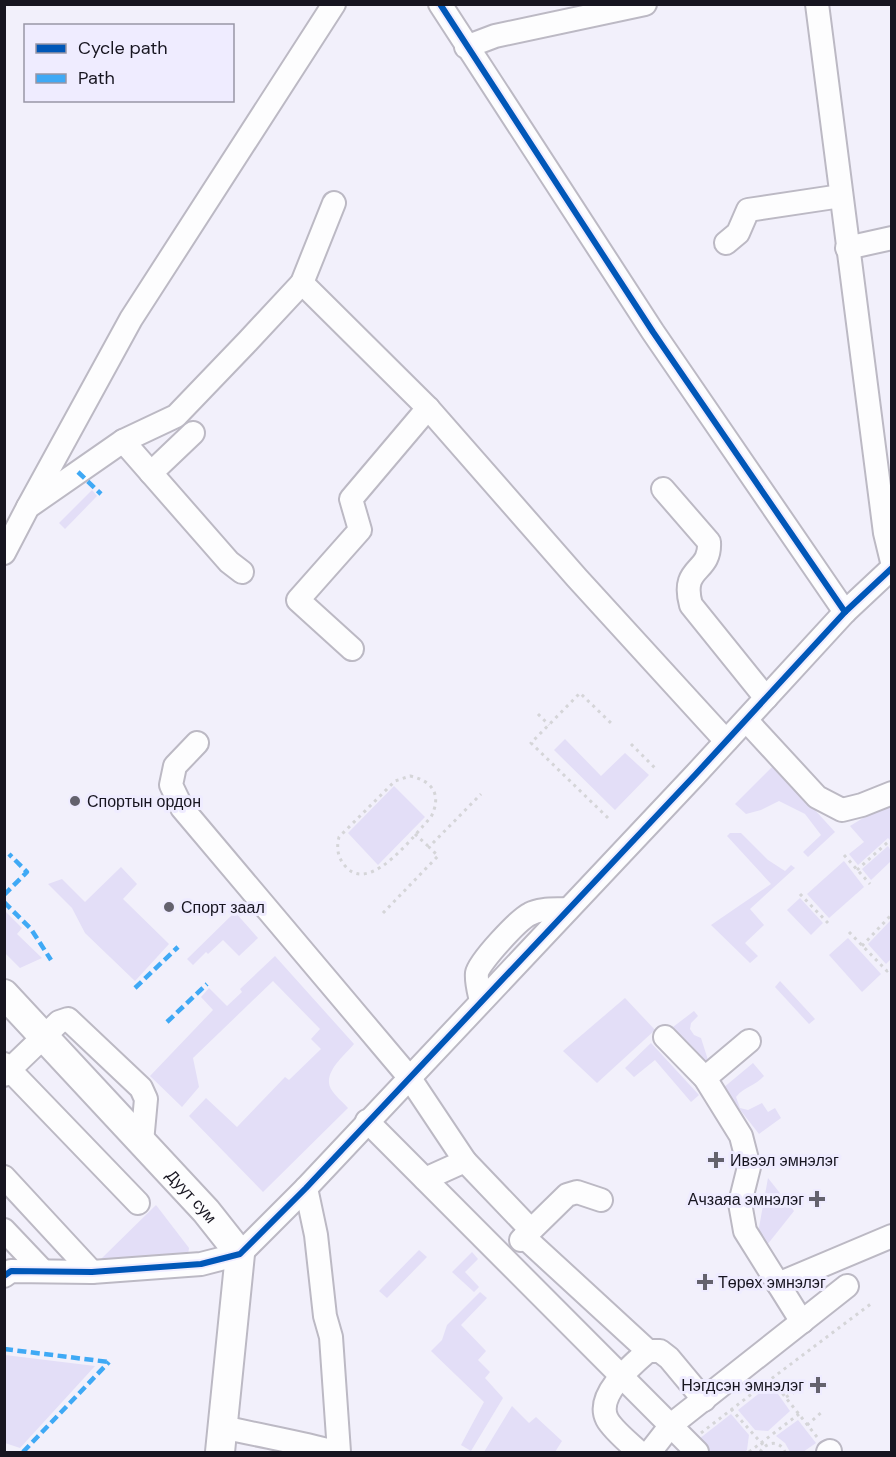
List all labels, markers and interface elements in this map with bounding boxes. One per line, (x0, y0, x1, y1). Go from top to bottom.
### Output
legend (24, 24, 234, 102)
text: Cycle path (78, 36, 168, 60)
text: Path (78, 66, 115, 90)
place label: Спортын ордон (87, 791, 201, 812)
marker: Спортын ордон (68, 794, 82, 808)
place label: Спорт заал (181, 897, 265, 918)
marker: Спорт заал (162, 900, 176, 914)
place label: Ивээл эмнэлэг (730, 1150, 839, 1171)
marker: Ивээл эмнэлэг (707, 1151, 725, 1169)
street label: Дуут сум (162, 1165, 221, 1228)
place label: Ачзаяа эмнэлэг (688, 1189, 804, 1210)
marker: Ачзаяа эмнэлэг (808, 1190, 826, 1208)
place label: Төрөх эмнэлэг (718, 1272, 826, 1293)
marker: Төрөх эмнэлэг (696, 1273, 714, 1291)
place label: Нэгдсэн эмнэлэг (681, 1375, 804, 1396)
marker: Нэгдсэн эмнэлэг (809, 1376, 827, 1394)

